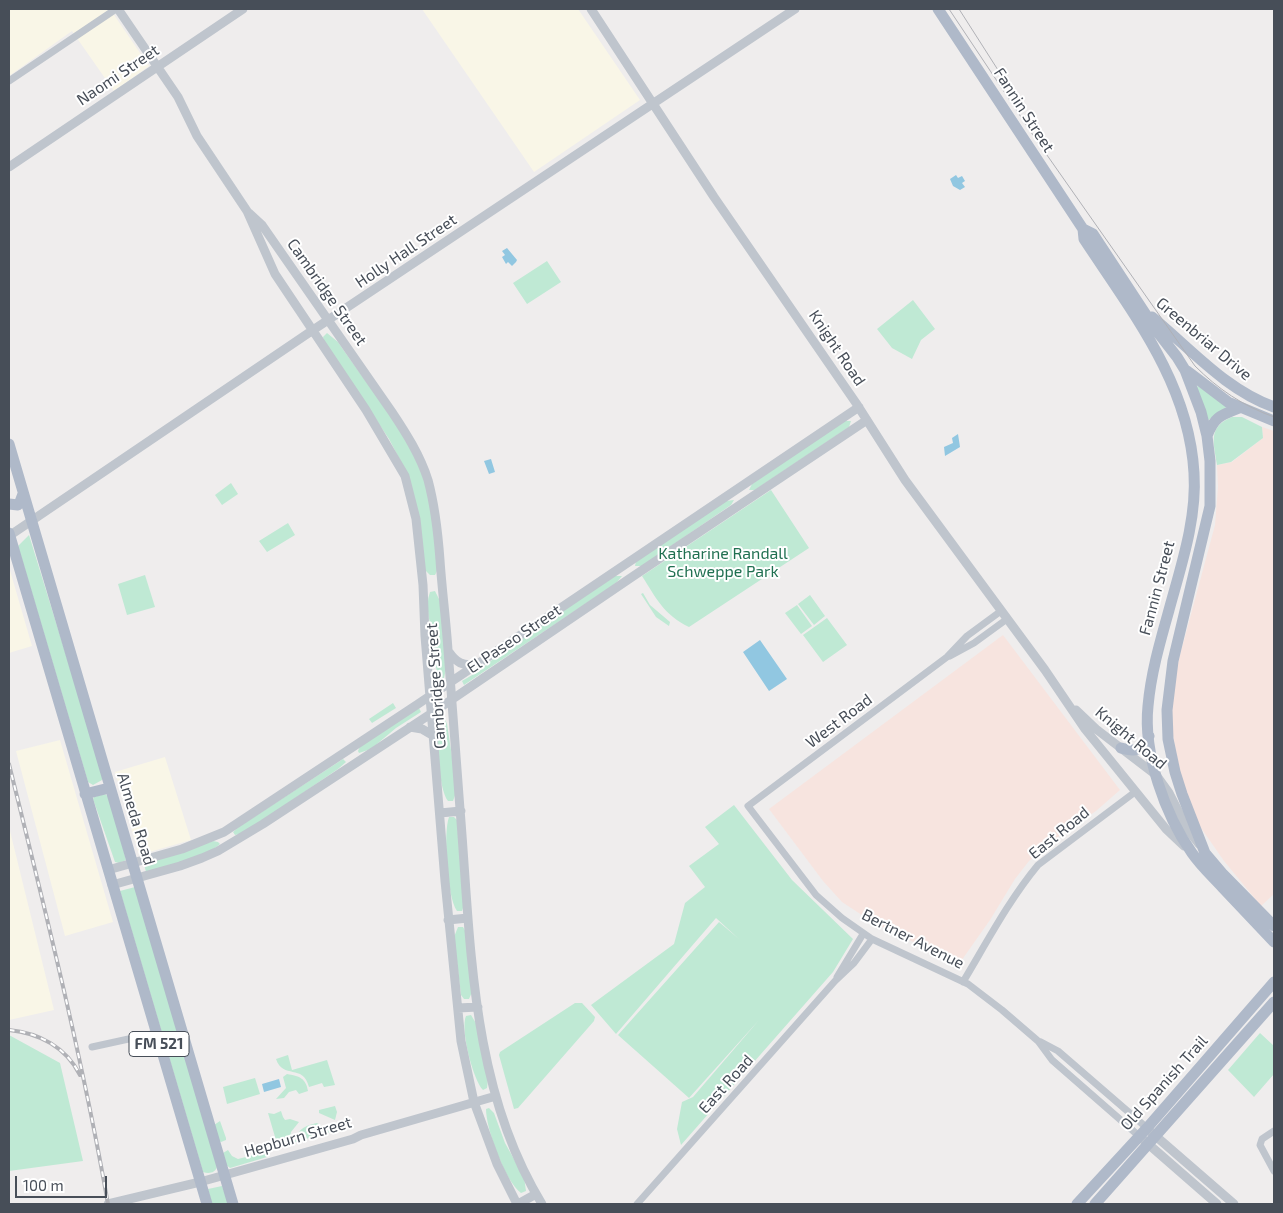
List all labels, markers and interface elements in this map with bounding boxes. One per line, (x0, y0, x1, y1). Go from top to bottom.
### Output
street label: Naomi Street (73, 40, 163, 110)
street label: Fannin Street (990, 64, 1058, 156)
street label: Holly Hall Street (352, 210, 460, 292)
street label: Cambridge Street (283, 235, 371, 349)
street label: Greenbriar Drive (1152, 293, 1256, 385)
street label: Knight Road (805, 306, 869, 390)
street label: Fannin Street (1135, 539, 1179, 637)
park label: Katharine Randall Schweppe Park (658, 544, 788, 582)
street label: El Paseo Street (463, 600, 565, 678)
street label: Cambridge Street (422, 622, 450, 750)
street label: West Road (802, 690, 876, 752)
street label: Knight Road (1091, 703, 1171, 773)
street label: Almeda Road (113, 770, 159, 868)
street label: East Road (1025, 803, 1093, 863)
street label: Bertner Avenue (859, 905, 967, 973)
road number: FM 521 (129, 1032, 189, 1056)
street label: Old Spanish Trail (1116, 1032, 1212, 1134)
street label: East Road (695, 1051, 757, 1117)
street label: Hepburn Street (242, 1113, 354, 1161)
scale bar (18, 1166, 110, 1198)
text: 100 m (23, 1176, 64, 1194)

